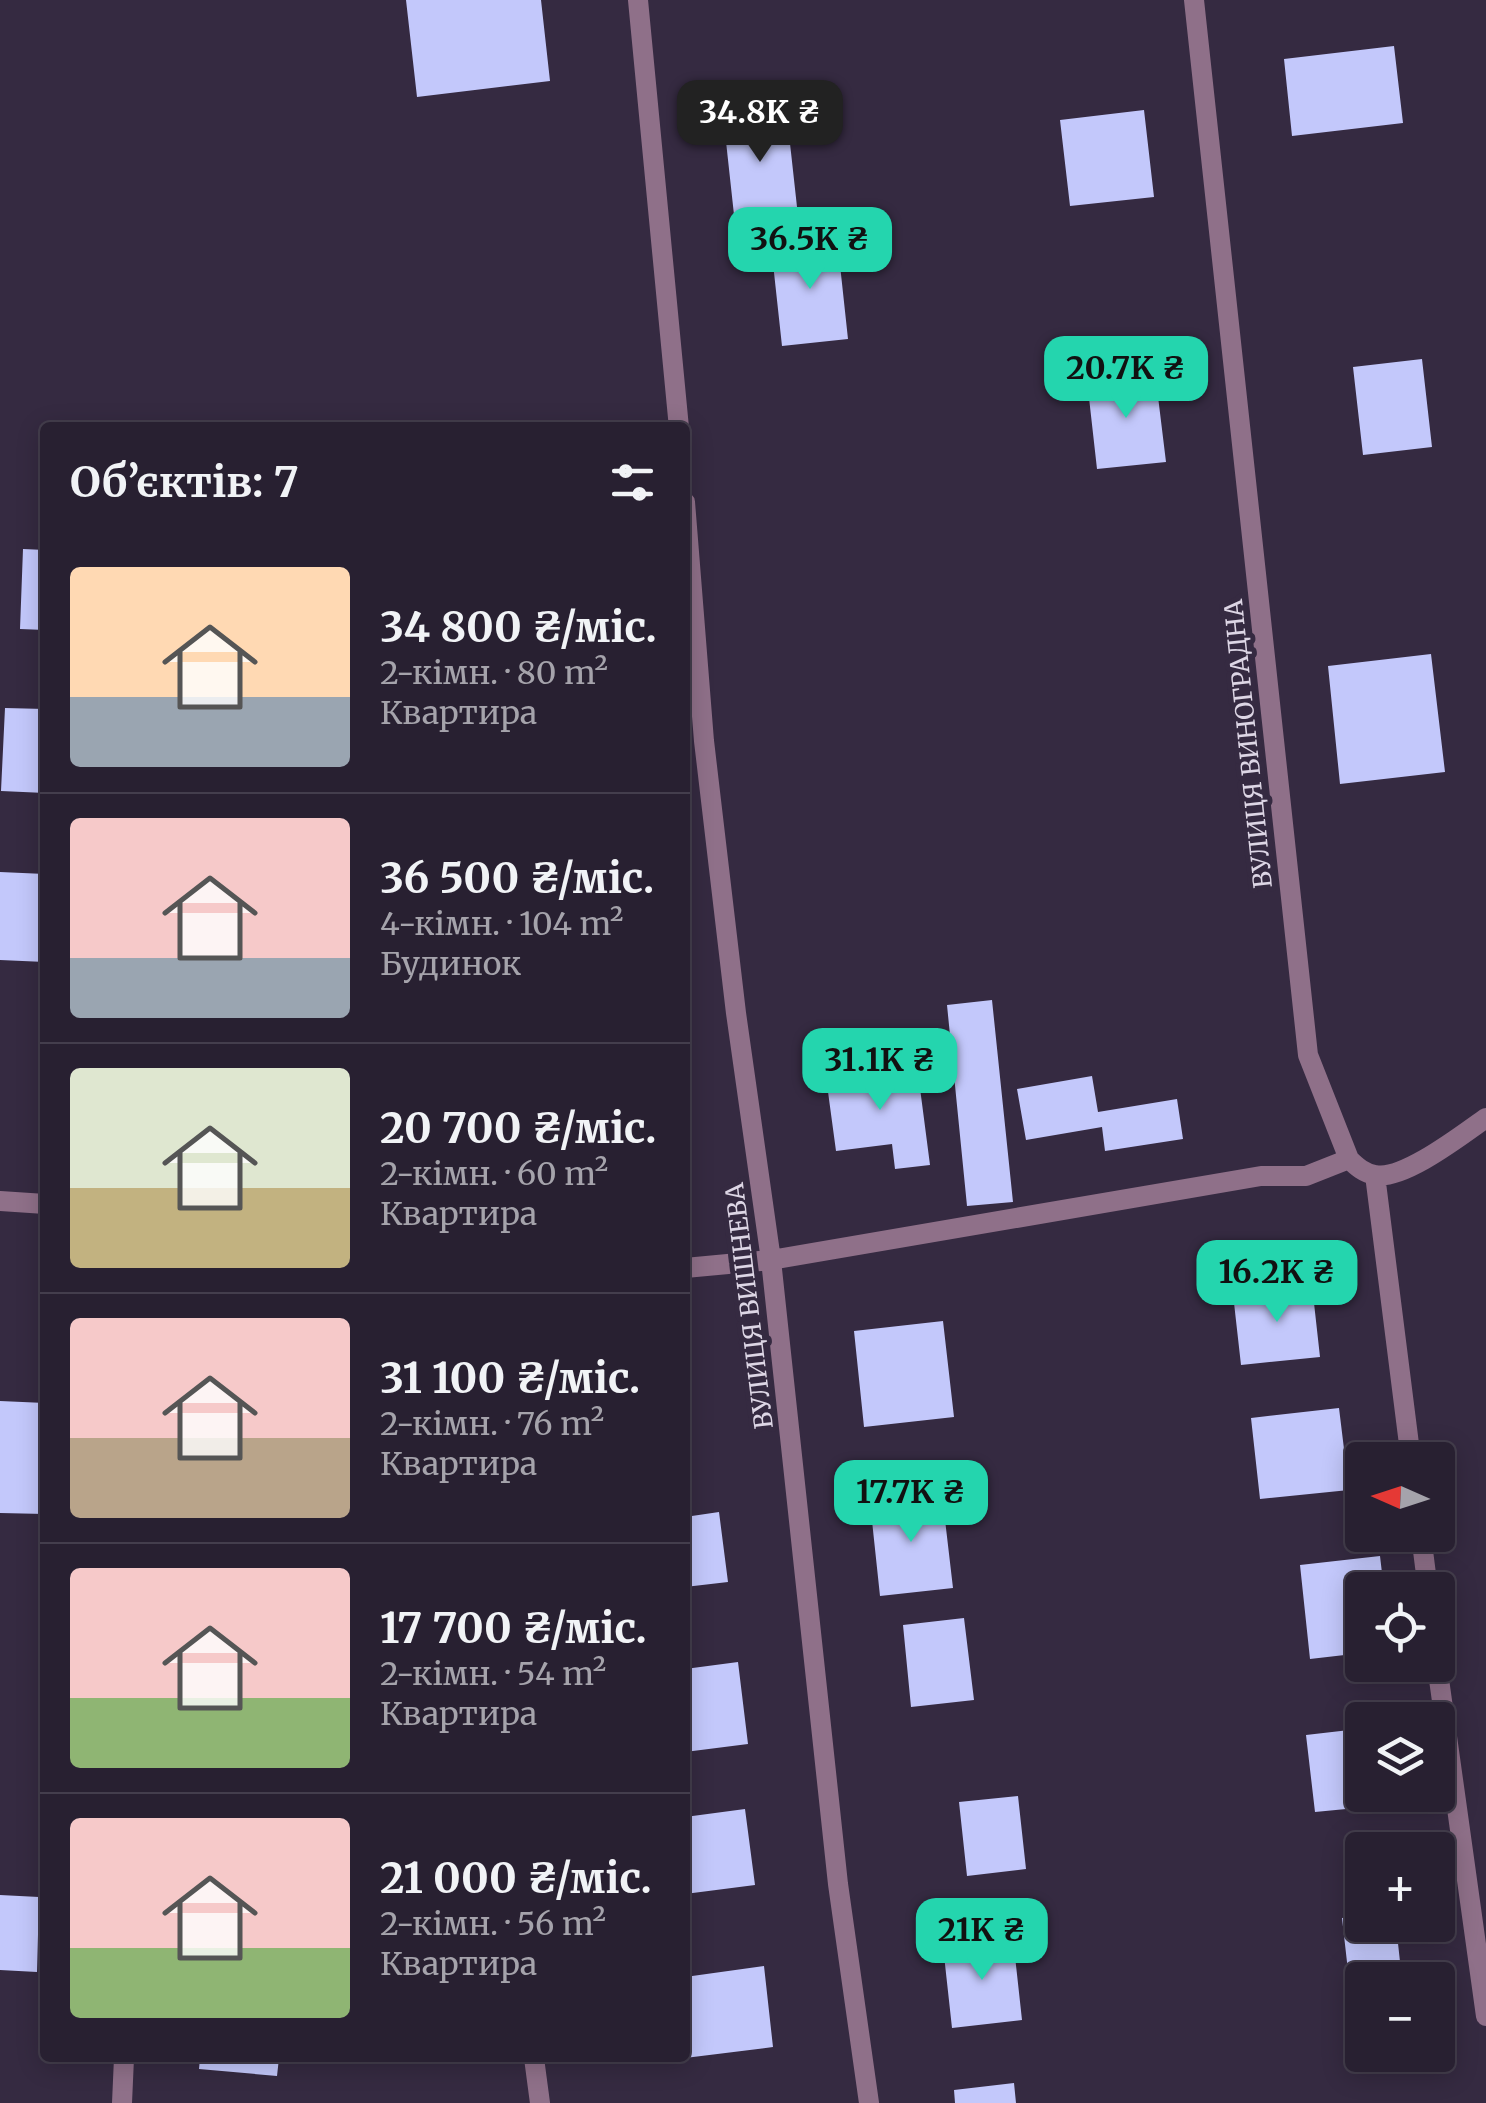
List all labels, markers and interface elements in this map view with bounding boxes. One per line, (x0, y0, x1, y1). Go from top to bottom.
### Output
pin: 34.8K ₴ (668, 80, 852, 165)
text: 34.8K ₴ (699, 92, 821, 132)
pin: 36.5K ₴ (718, 207, 902, 292)
text: 36.5K ₴ (750, 219, 870, 259)
pin: 20.7K ₴ (1034, 336, 1218, 421)
text: 20.7K ₴ (1066, 348, 1186, 388)
icon: filters (605, 455, 660, 510)
text: Об’єктів: 7 (70, 456, 299, 508)
street label: ВУЛИЦЯ ВИНОГРАДНА (1217, 598, 1279, 890)
text: 34 800 ₴/міс. (380, 601, 657, 653)
icon: home (150, 607, 270, 727)
text: 2-кімн. · 80 m² (380, 653, 608, 693)
text: Квартира (380, 693, 537, 733)
text: 36 500 ₴/міс. (380, 852, 654, 904)
icon: home (150, 858, 270, 978)
text: 4-кімн. · 104 m² (380, 904, 623, 944)
text: Будинок (380, 944, 521, 984)
pin: 31.1K ₴ (788, 1028, 972, 1113)
text: 31.1K ₴ (824, 1040, 936, 1080)
text: 20 700 ₴/міс. (380, 1102, 657, 1154)
icon: home (150, 1108, 270, 1228)
text: 2-кімн. · 60 m² (380, 1154, 608, 1194)
street label: ВУЛИЦЯ ВИШНЕВА (718, 1181, 780, 1431)
text: Квартира (380, 1194, 537, 1234)
pin: 16.2K ₴ (1185, 1240, 1369, 1325)
text: 16.2K ₴ (1218, 1252, 1336, 1292)
text: 31 100 ₴/міс. (380, 1352, 640, 1404)
icon: home (150, 1358, 270, 1478)
text: 2-кімн. · 76 m² (380, 1404, 604, 1444)
north arrow (1345, 1442, 1455, 1552)
map controls (1345, 1442, 1455, 2072)
text: Квартира (380, 1444, 537, 1484)
pin: 17.7K ₴ (819, 1460, 1003, 1545)
text: 17.7K ₴ (856, 1472, 966, 1512)
button: locate (1345, 1572, 1455, 1682)
text: 17 700 ₴/міс. (380, 1602, 647, 1654)
icon: home (150, 1608, 270, 1728)
text: 2-кімн. · 54 m² (380, 1654, 606, 1694)
text: Квартира (380, 1694, 537, 1734)
button: layers (1345, 1702, 1455, 1812)
button: + (1345, 1832, 1455, 1942)
text: 21 000 ₴/міс. (380, 1852, 652, 1904)
icon: home (150, 1858, 270, 1978)
pin: 21K ₴ (912, 1898, 1052, 1983)
text: 2-кімн. · 56 m² (380, 1904, 606, 1944)
text: 21K ₴ (938, 1910, 1026, 1950)
text: Квартира (380, 1944, 537, 1984)
button: − (1345, 1962, 1455, 2072)

